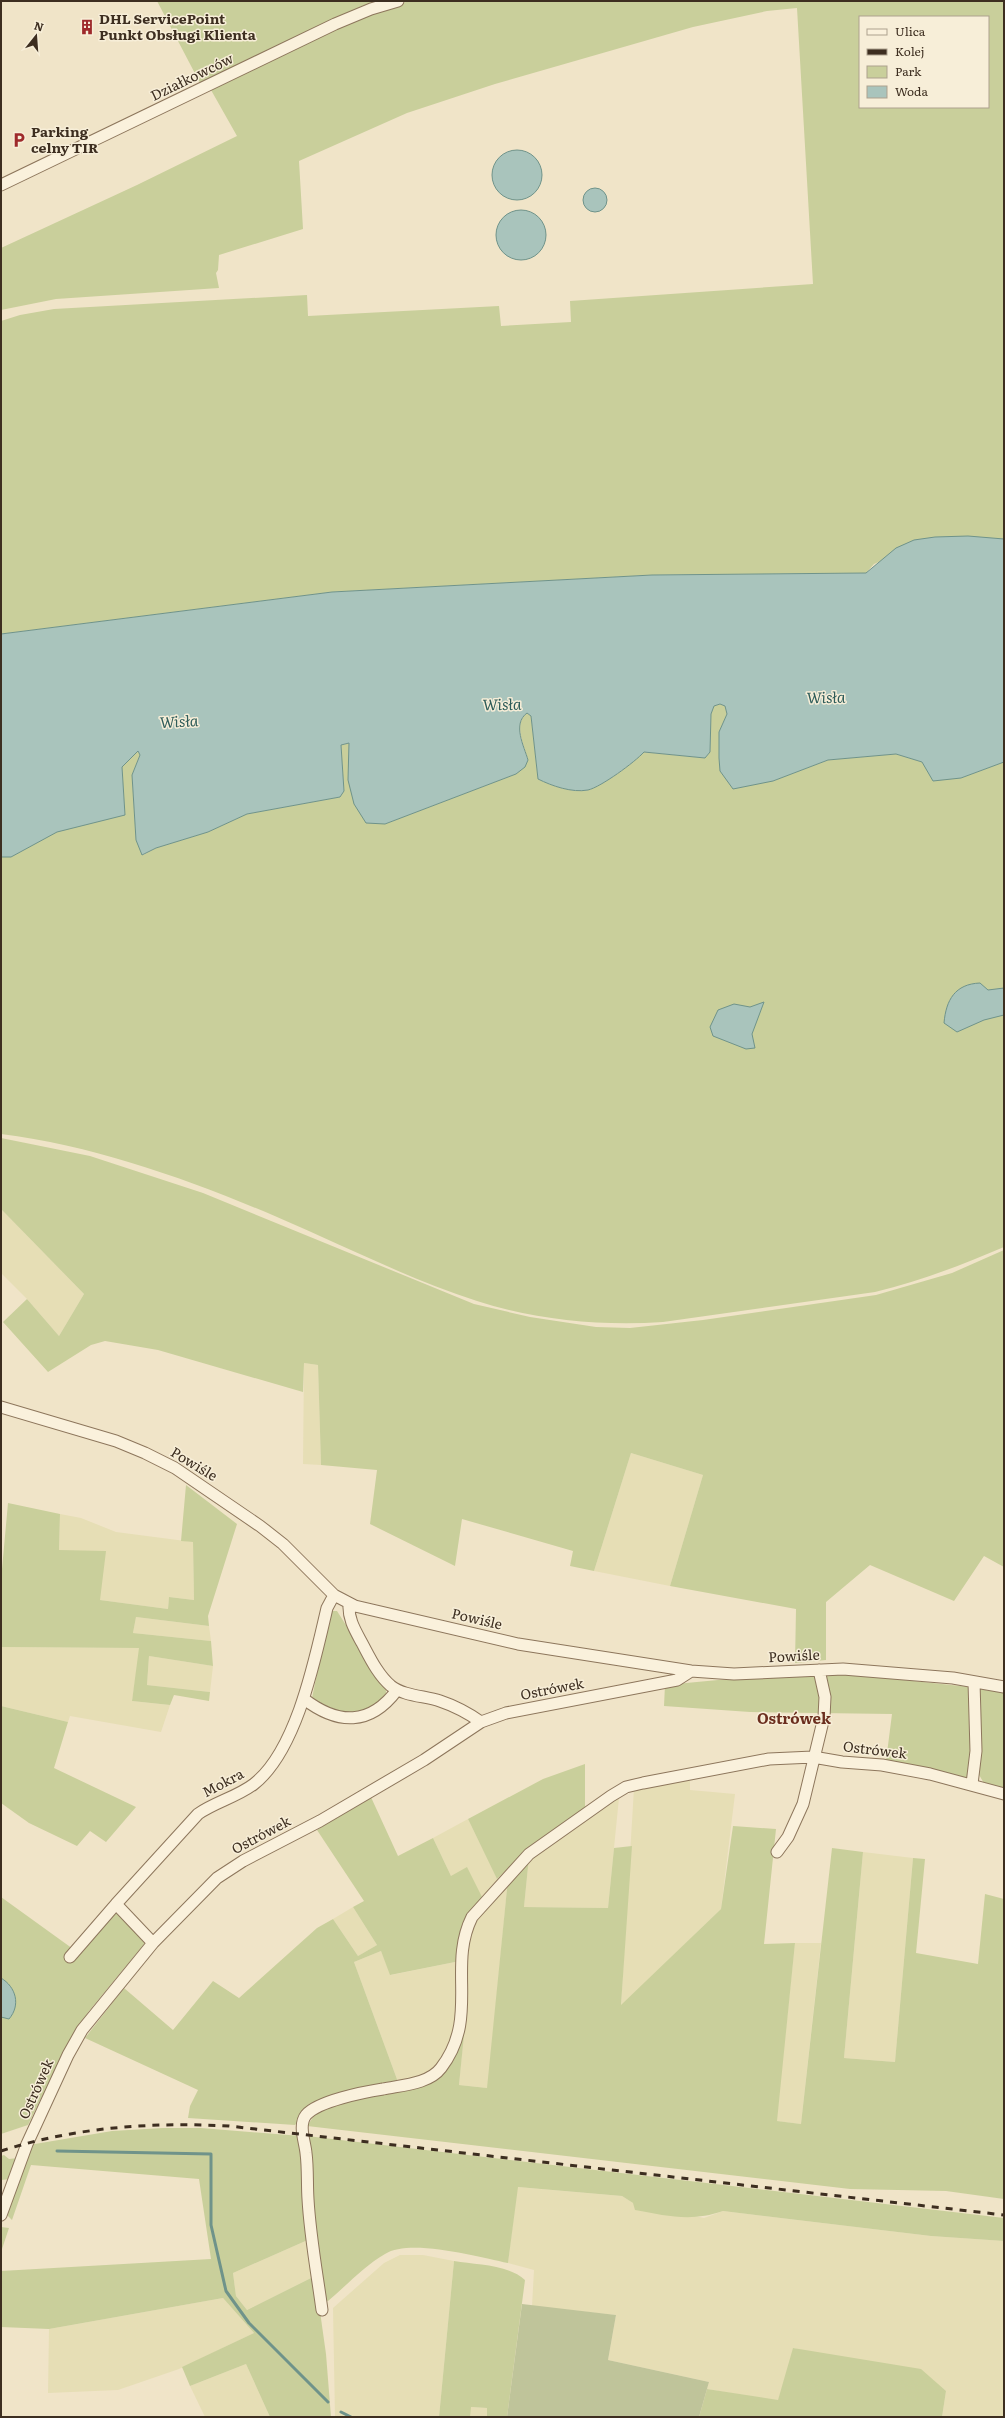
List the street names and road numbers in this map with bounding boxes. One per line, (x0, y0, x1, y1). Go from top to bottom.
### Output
street label: Działkowców (147, 47, 236, 105)
street label: Powiśle (167, 1441, 222, 1485)
street label: Powiśle (450, 1603, 504, 1634)
street label: Powiśle (768, 1644, 820, 1666)
street label: Ostrówek (518, 1672, 586, 1704)
street label: Ostrówek (842, 1735, 909, 1763)
street label: Mokra (198, 1763, 247, 1801)
street label: Ostrówek (228, 1810, 294, 1858)
street label: Ostrówek (13, 2055, 57, 2122)

